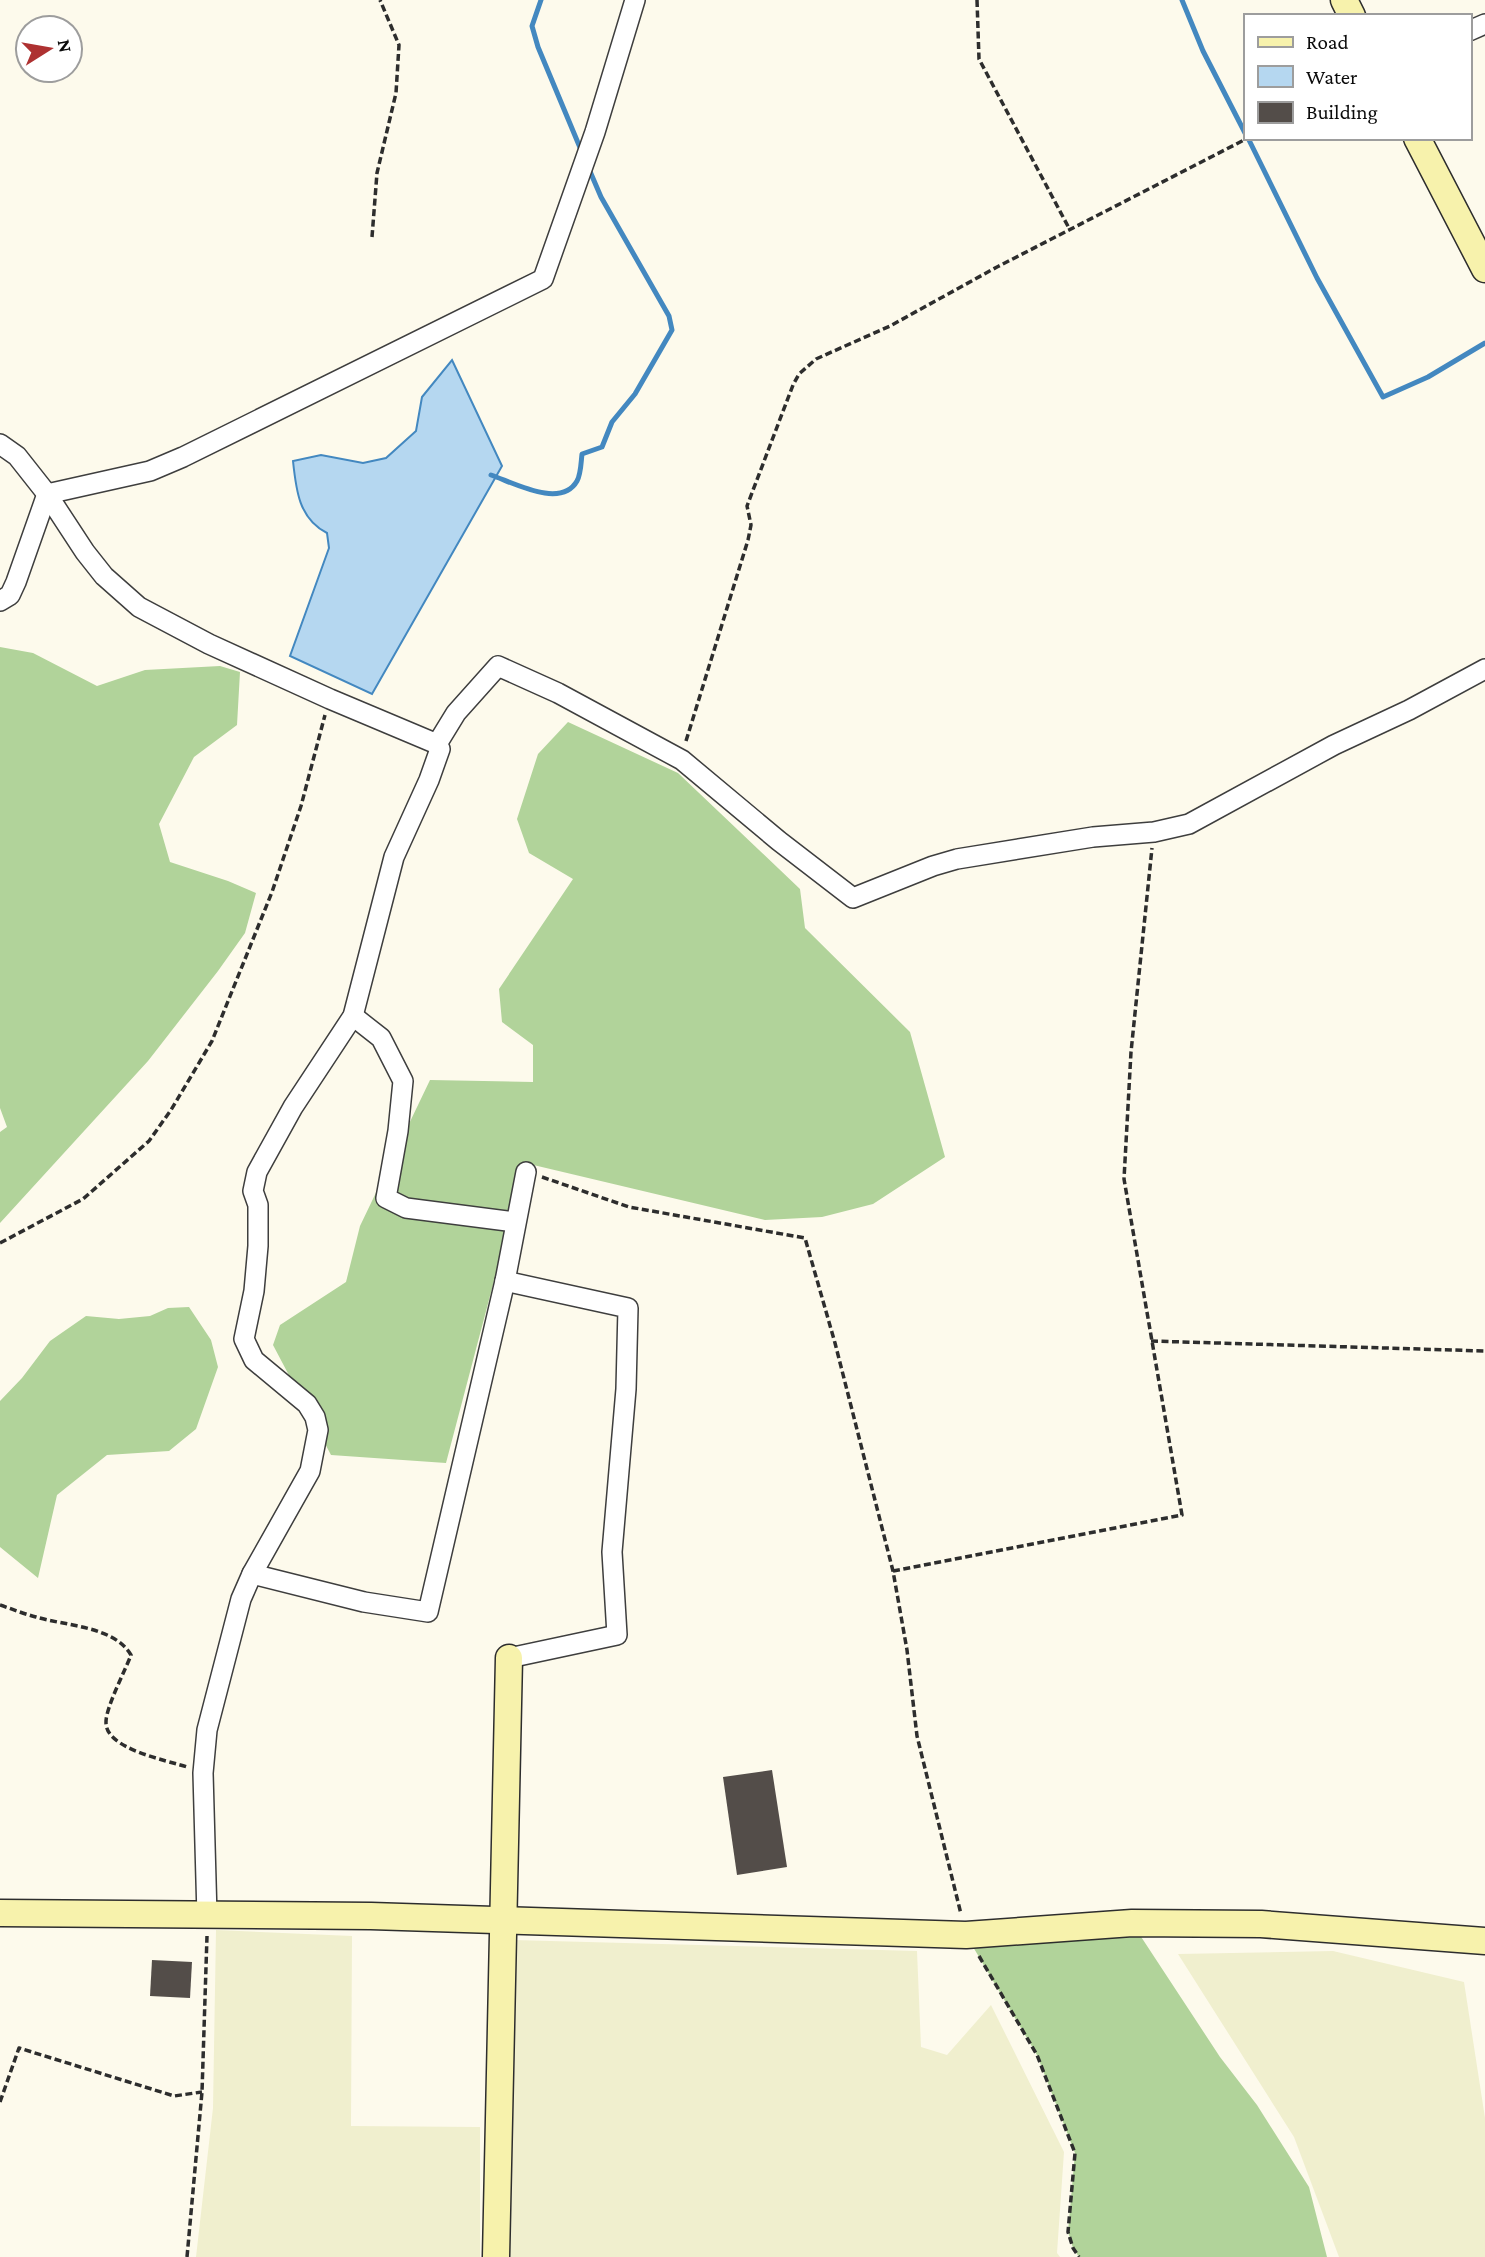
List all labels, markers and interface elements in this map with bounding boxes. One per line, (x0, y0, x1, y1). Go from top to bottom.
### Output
north arrow (14, 14, 84, 84)
legend (1244, 14, 1471, 140)
text: Road (1306, 30, 1349, 54)
text: N (54, 37, 77, 54)
text: Water (1306, 65, 1358, 89)
text: Building (1306, 100, 1378, 124)

